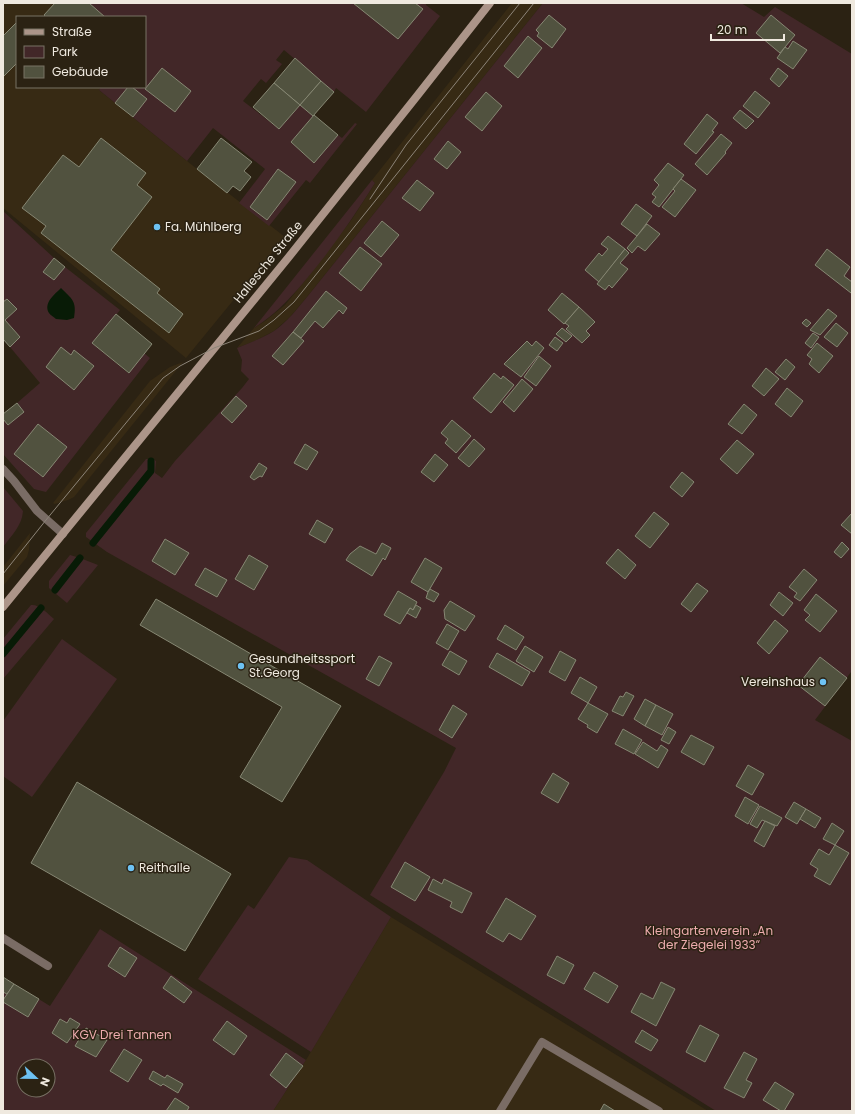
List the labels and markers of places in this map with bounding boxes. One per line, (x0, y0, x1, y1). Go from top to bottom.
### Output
place label: Fa. Mühlberg (165, 218, 242, 235)
marker: Fa. Mühlberg (152, 222, 162, 232)
place label: Gesundheitssport St.Georg (249, 650, 355, 681)
marker: Gesundheitssport St.Georg (236, 661, 246, 671)
place label: Vereinshaus (741, 673, 815, 690)
marker: Vereinshaus (818, 677, 828, 687)
place label: Reithalle (139, 859, 190, 876)
marker: Reithalle (126, 863, 136, 873)

